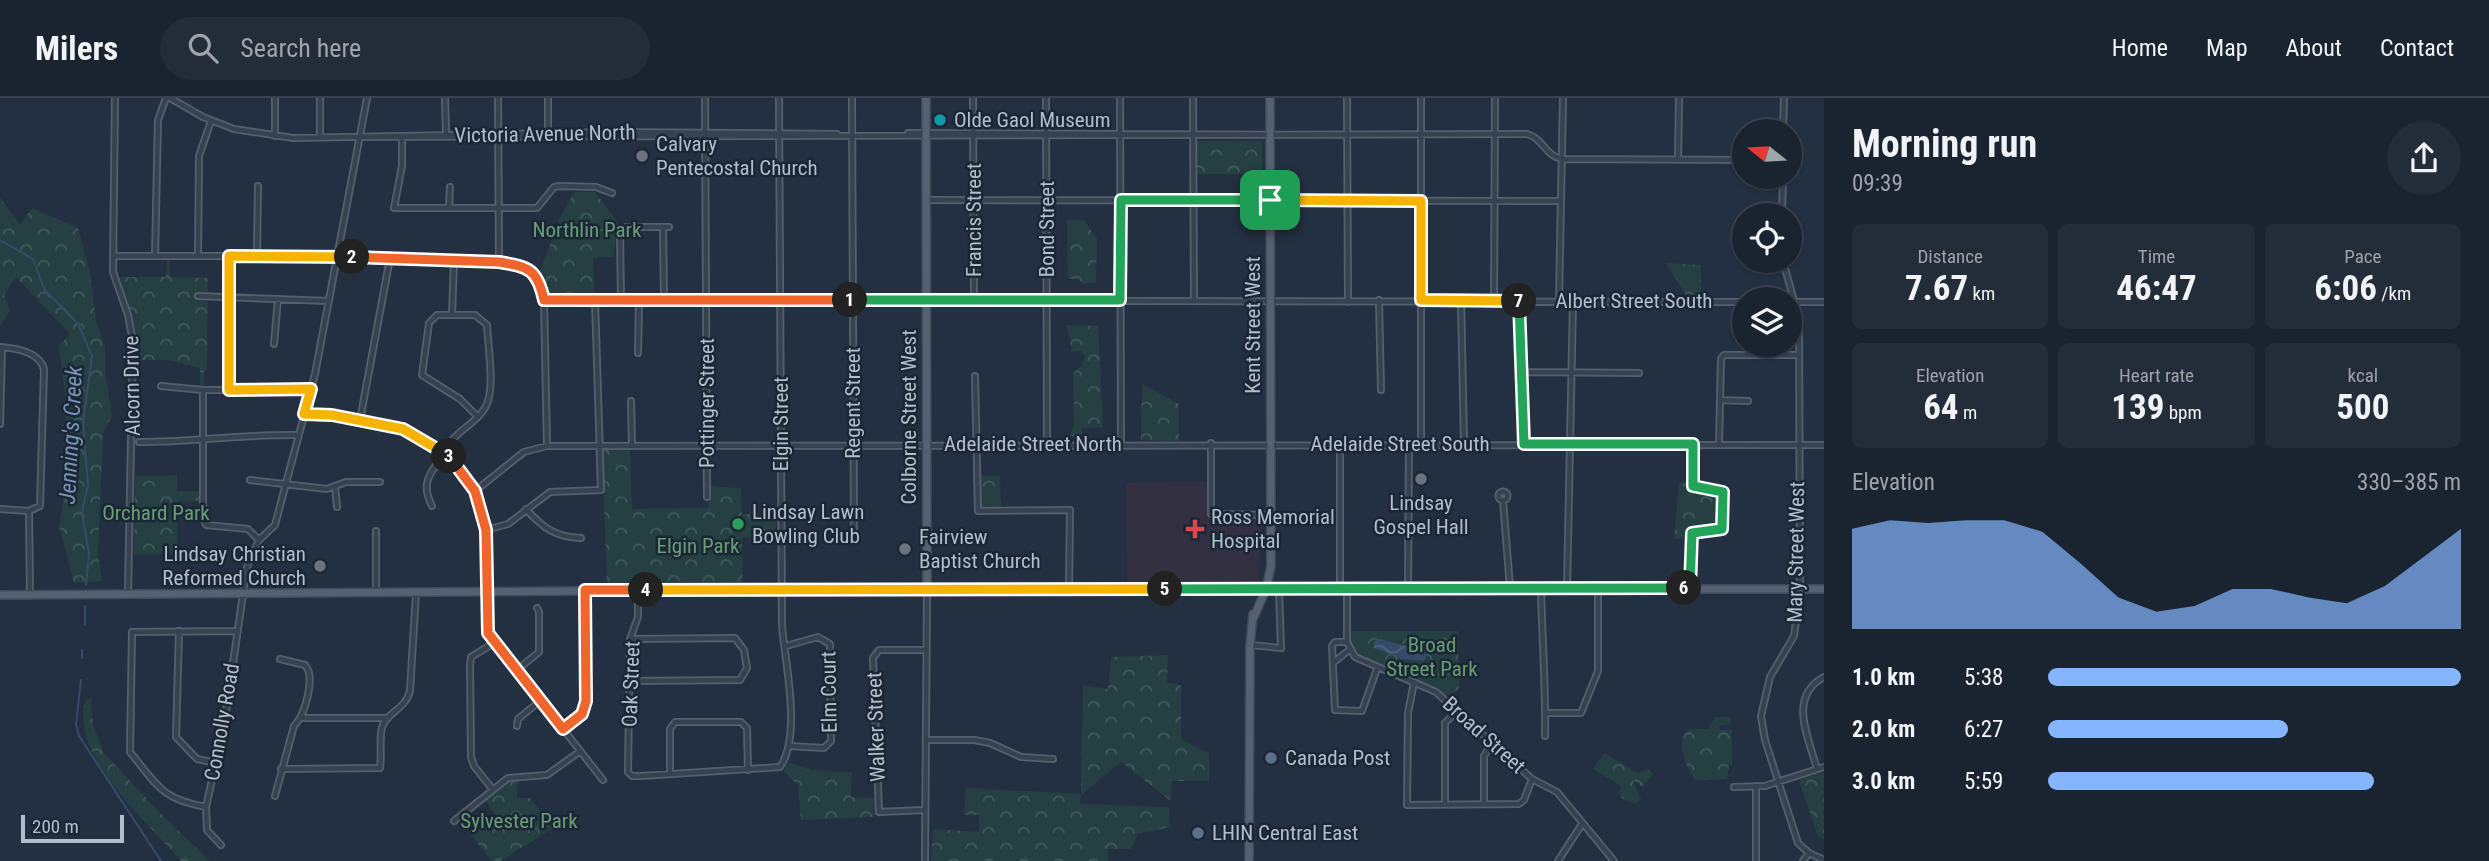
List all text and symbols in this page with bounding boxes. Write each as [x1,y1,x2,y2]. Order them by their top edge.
search box [160,17,650,80]
text: Milers [35,29,118,68]
icon: search [184,29,222,67]
text: Search here [240,33,361,63]
text: Home [2112,34,2168,62]
text: Map [2206,34,2248,62]
text: About [2286,34,2342,62]
text: Contact [2380,34,2454,62]
place label: Olde Gaol Museum [954,108,1111,132]
marker: Olde Gaol Museum [932,112,948,128]
north arrow [1732,119,1802,189]
map controls [1732,119,1802,357]
street label: Victoria Avenue North [454,120,636,148]
button: share [2387,121,2461,195]
text: Morning run [1852,122,2037,166]
place label: Calvary Pentecostal Church [656,132,818,180]
marker: Calvary Pentecostal Church [634,148,650,164]
street label: Francis Street [962,163,986,277]
pin [1240,170,1300,230]
text: 09:39 [1852,170,1903,197]
street label: Bond Street [1035,181,1059,277]
icon: arrive [1251,181,1289,219]
button: locate [1732,203,1802,273]
park label: Northlin Park [533,218,642,242]
pin: 2 [334,240,370,274]
text: 2 [347,245,356,268]
text: Distance [1917,245,1983,268]
text: Time [2138,245,2175,268]
text: Pace [2344,245,2381,268]
street label: Kent Street West [1241,256,1265,394]
text: 7.67 [1905,268,1968,309]
text: 46:47 [2116,268,2197,309]
text: 6:06 [2314,268,2377,309]
pin: 1 [832,282,868,318]
text: km [1968,282,1995,305]
text: /km [2377,282,2411,305]
pin: 7 [1502,284,1536,318]
button: layers [1732,287,1802,357]
text: 1 [845,288,854,311]
text: 7 [1514,289,1523,312]
street label: Albert Street South [1555,289,1713,313]
street label: Colborne Street West [897,330,921,504]
street label: Alcorn Drive [119,335,145,436]
street label: Pottinger Street [695,338,719,468]
street label: Regent Street [841,347,865,459]
water label: Jenning's Creek [54,364,88,505]
text: Elevation [1916,364,1984,387]
text: Heart rate [2119,364,2194,387]
text: kcal [2348,364,2378,387]
street label: Elgin Street [769,377,793,471]
text: 64 [1923,387,1959,428]
text: 139 [2111,387,2164,428]
text: 500 [2336,387,2389,428]
text: m [1959,401,1977,424]
text: bpm [2164,401,2202,424]
street label: Adelaide Street North [944,432,1122,456]
street label: Adelaide Street South [1310,432,1490,456]
pin: 3 [432,438,466,474]
text: 3 [444,444,453,467]
text: Elevation [1852,469,1935,496]
text: 330–385 m [2357,469,2461,496]
marker: Lindsay Gospel Hall [1413,471,1429,487]
street label: Mary Street West [1783,481,1809,623]
place label: Lindsay Gospel Hall [1373,491,1469,539]
place label: Lindsay Lawn Bowling Club [752,500,864,548]
park label: Orchard Park [102,501,210,525]
place label: Ross Memorial Hospital [1211,505,1335,553]
marker: Lindsay Lawn Bowling Club [730,516,746,532]
marker: Ross Memorial Hospital [1185,519,1205,539]
place label: Fairview Baptist Church [919,525,1041,573]
park label: Elgin Park [657,534,740,558]
marker: Fairview Baptist Church [897,541,913,557]
place label: Lindsay Christian Reformed Church [162,542,306,590]
marker: Lindsay Christian Reformed Church [312,558,328,574]
pin: 6 [1666,570,1702,606]
pin: 5 [1148,572,1182,606]
pin: 4 [628,573,664,608]
text: 6 [1679,576,1688,599]
text: 5 [1160,577,1169,600]
text: 4 [641,578,650,601]
park label: Broad Street Park [1386,633,1478,681]
street label: Oak Street [618,641,644,727]
street label: Elm Court [816,651,842,733]
street label: Connolly Road [200,661,244,783]
text: 1.0 km [1852,664,1915,691]
text: 5:38 [1964,664,2003,691]
street label: Walker Street [862,672,890,782]
street label: Broad Street [1438,692,1530,778]
text: 2.0 km [1852,716,1915,743]
text: 6:27 [1964,716,2003,743]
place label: Canada Post [1285,746,1390,770]
marker: Canada Post [1263,750,1279,766]
text: 3.0 km [1852,768,1915,795]
text: 5:59 [1964,768,2003,795]
park label: Sylvester Park [460,809,578,833]
scale bar [21,812,124,844]
text: 200 m [32,815,79,838]
place label: LHIN Central East [1212,821,1358,845]
marker: LHIN Central East [1190,825,1206,841]

